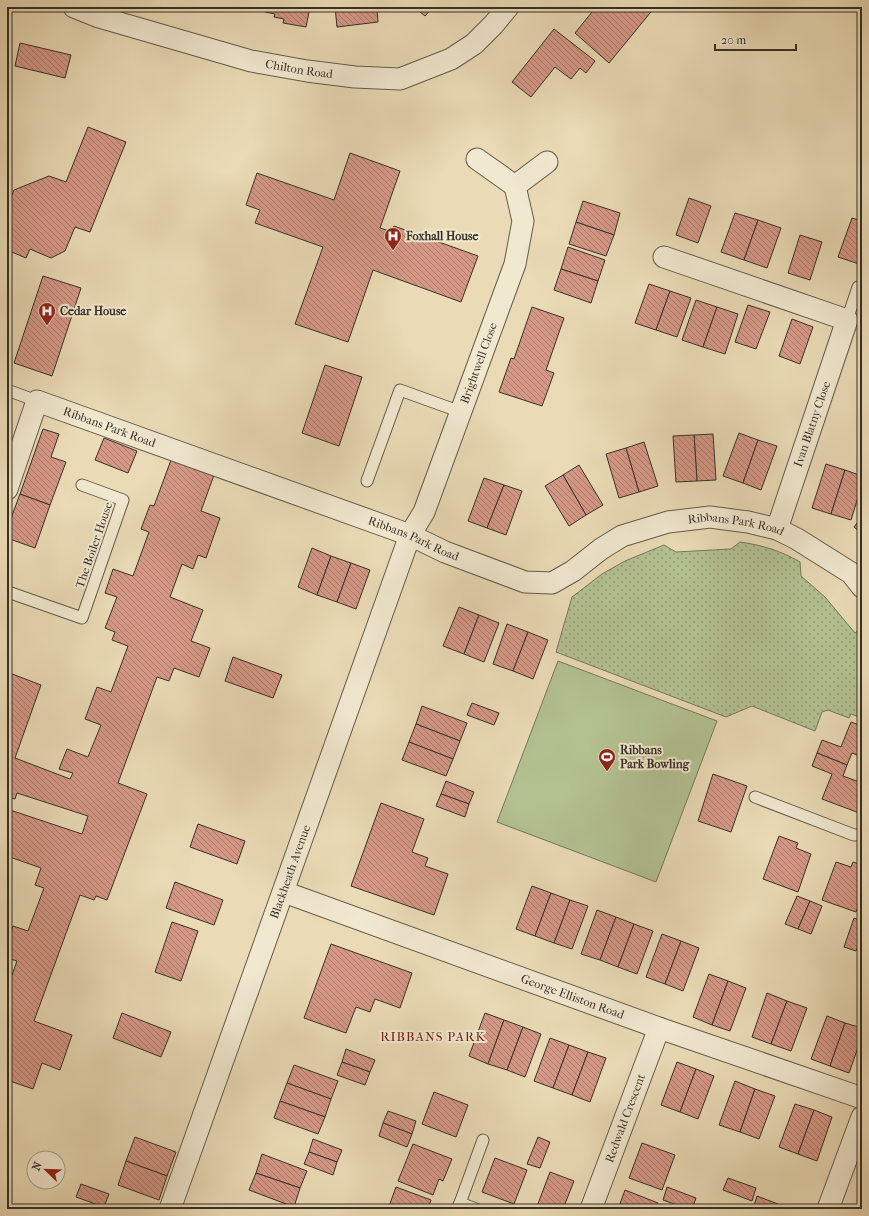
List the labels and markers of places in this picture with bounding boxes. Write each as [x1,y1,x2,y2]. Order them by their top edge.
hospital icon: Foxhall House [383,226,403,251]
place label: Foxhall House [405,229,479,243]
hospital icon: Cedar House [37,301,57,326]
place label: Cedar House [60,304,126,318]
place label: Ribbans Park Bowling [620,743,690,772]
sports icon: Ribbans Park Bowling [597,747,617,772]

